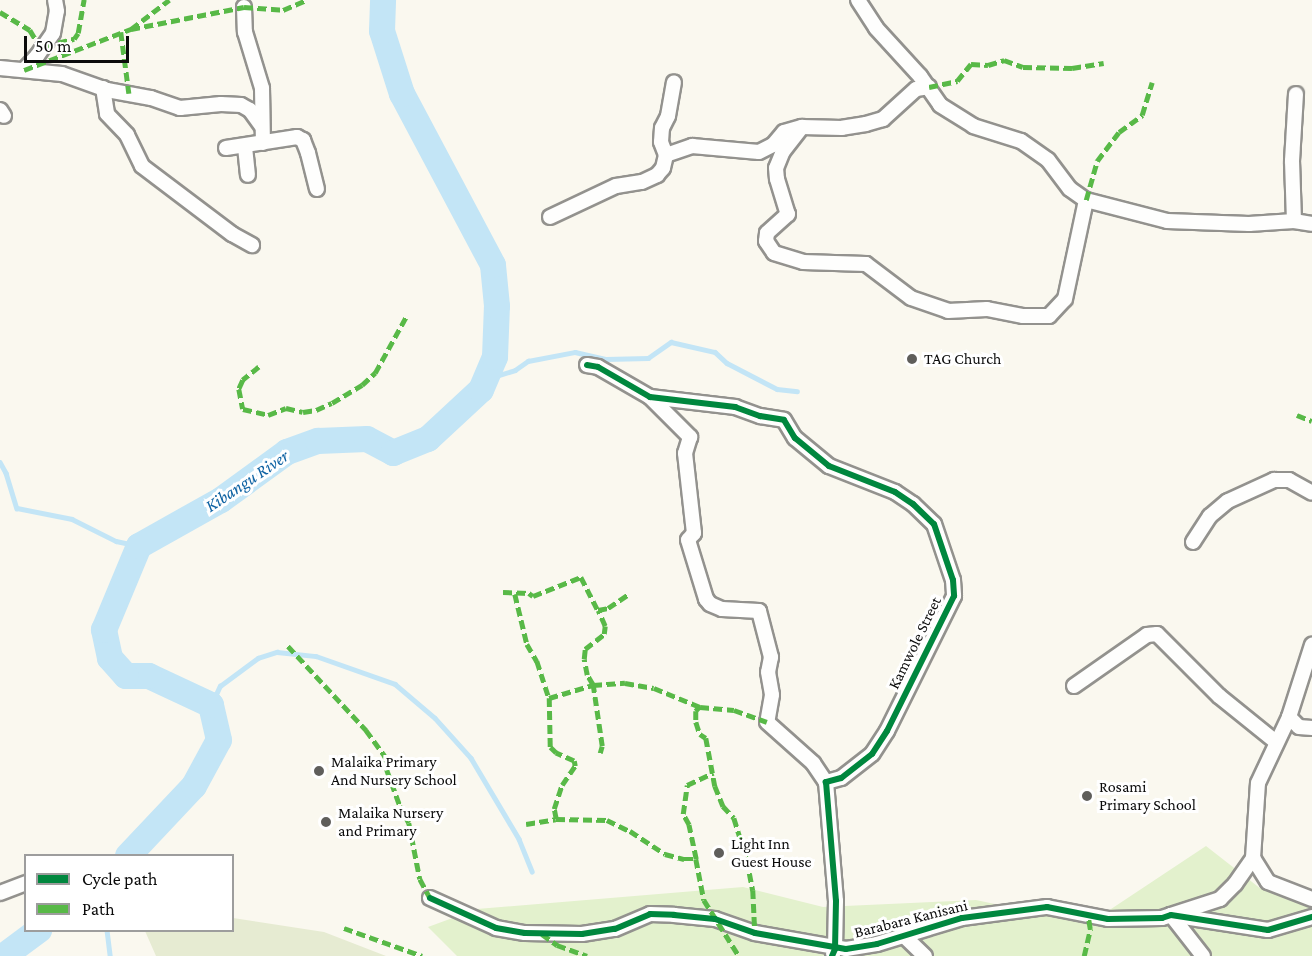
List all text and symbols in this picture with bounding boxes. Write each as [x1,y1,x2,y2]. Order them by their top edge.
scale bar [27,24,132,62]
text: 50 m [35,36,72,56]
place label: TAG Church [924,349,1001,369]
marker: TAG Church [905,352,919,366]
water label: Kibangu River [201,445,293,517]
street label: Kamwole Street [884,594,946,692]
place label: Malaika Primary And Nursery School [331,752,457,790]
marker: Malaika Primary And Nursery School [312,764,326,778]
place label: Rosami Primary School [1099,777,1196,815]
marker: Rosami Primary School [1080,789,1094,803]
place label: Malaika Nursery and Primary [338,803,443,841]
marker: Malaika Nursery and Primary [319,815,333,829]
place label: Light Inn Guest House [731,834,811,872]
marker: Light Inn Guest House [712,846,726,860]
legend [24,854,234,932]
text: Cycle path [82,869,157,889]
street label: Barabara Kanisani [852,896,970,942]
text: Path [82,899,115,919]

